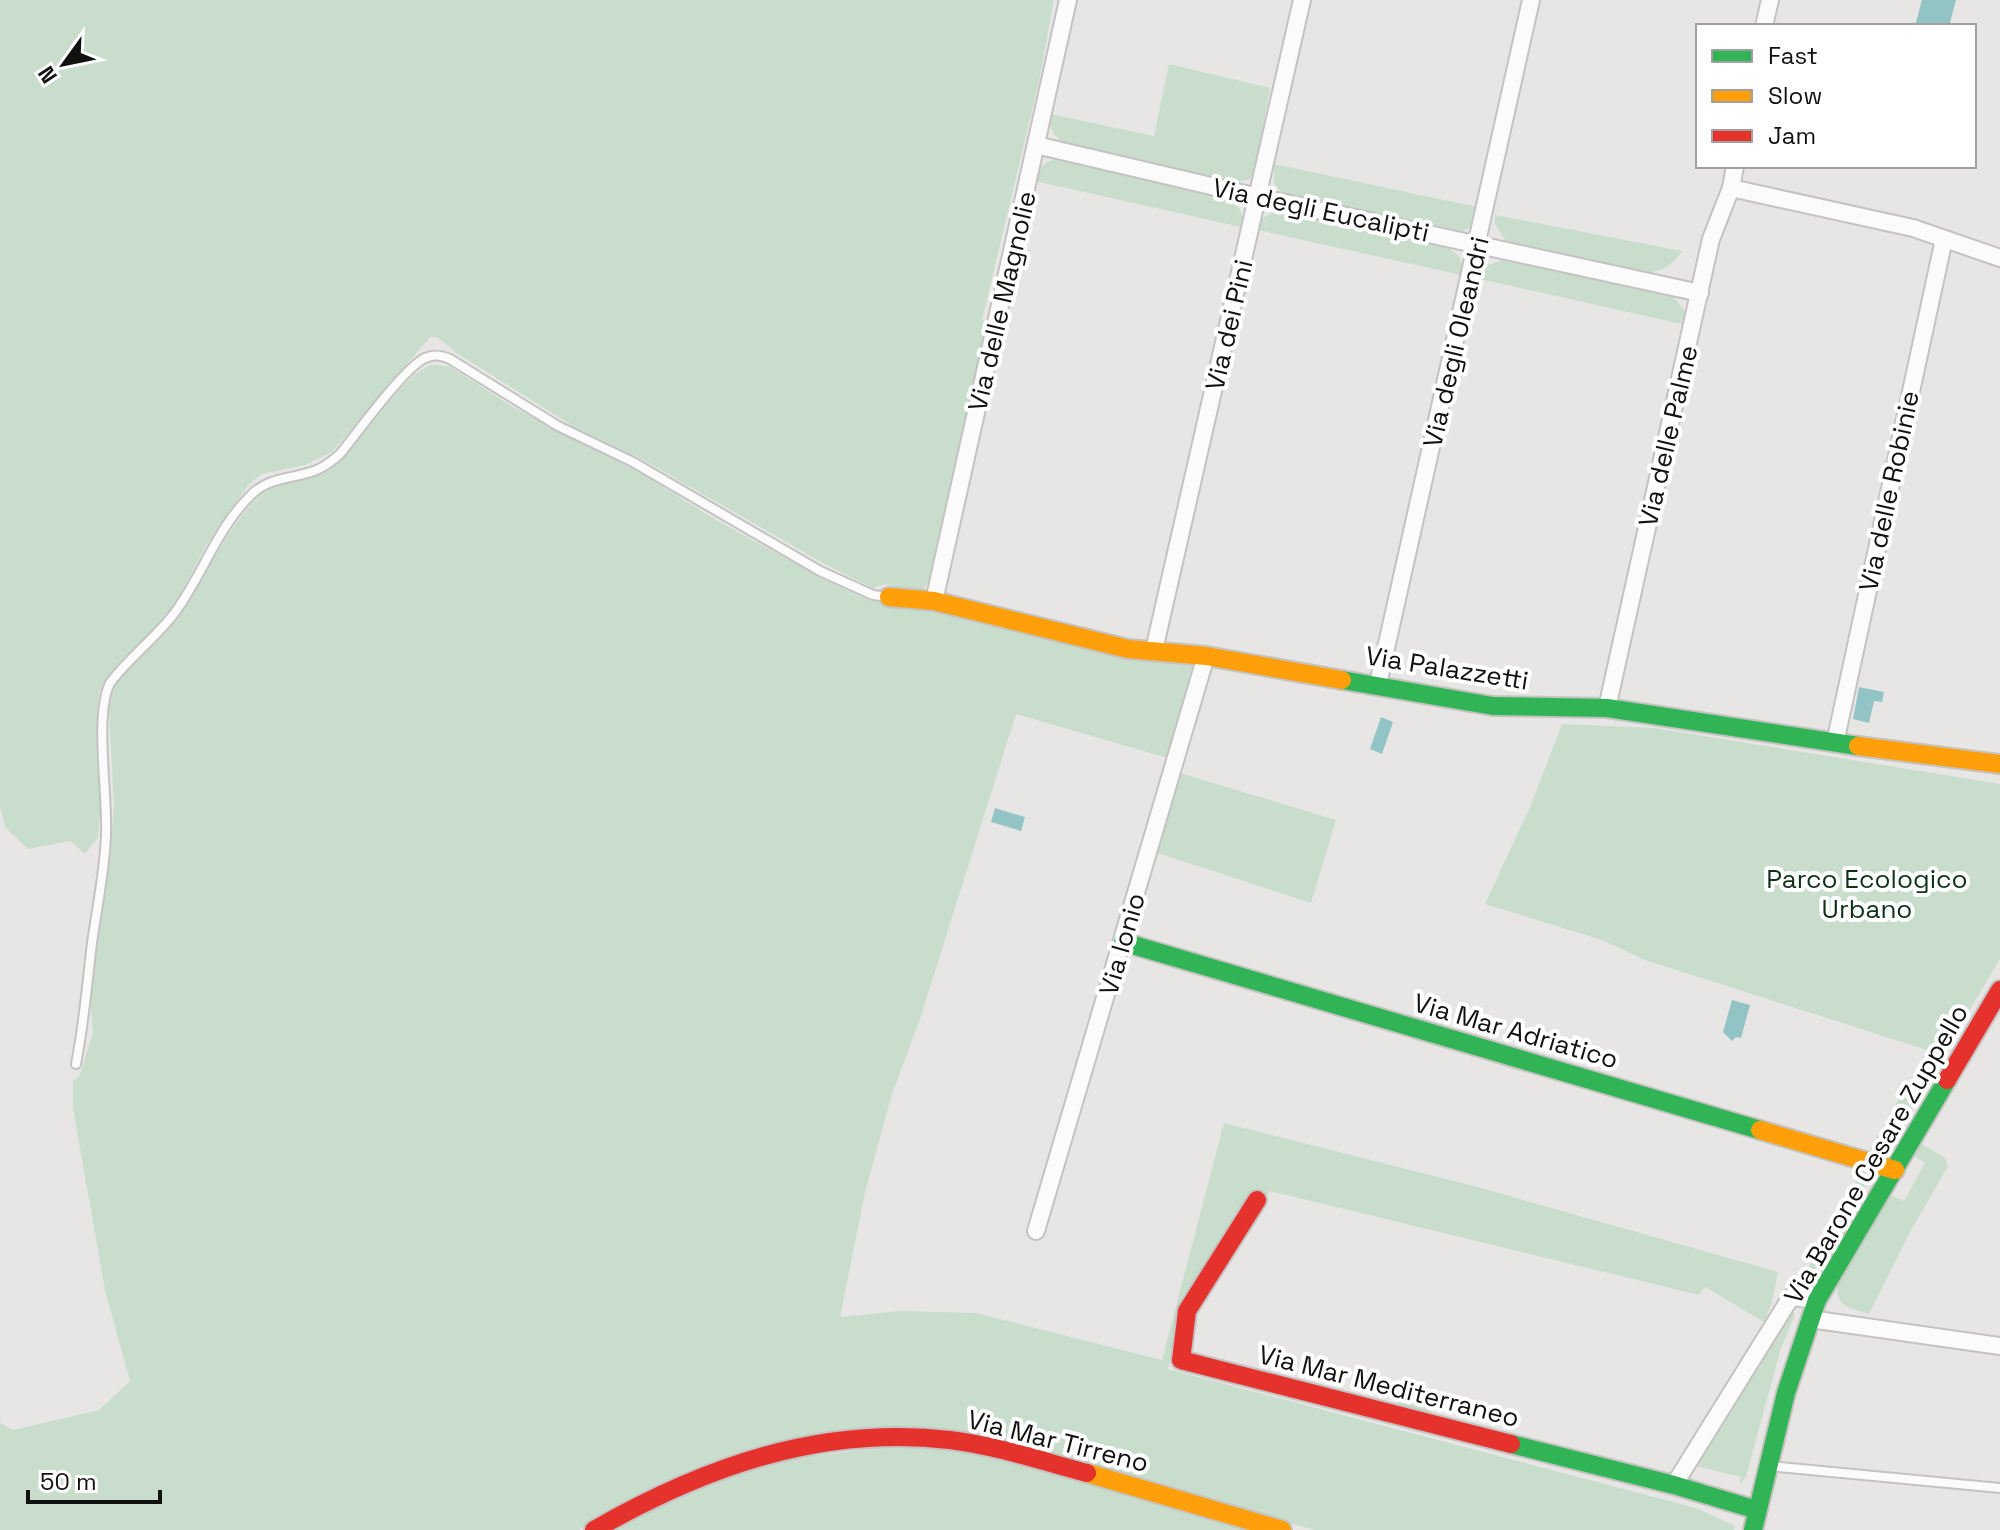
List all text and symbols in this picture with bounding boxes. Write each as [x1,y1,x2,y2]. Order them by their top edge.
north arrow [24,24,104,104]
legend [1696,24,1976,168]
text: Fast [1768,40,1818,71]
text: N [31,61,63,89]
text: Slow [1768,80,1822,111]
text: Jam [1768,120,1816,151]
street label: Via degli Eucalipti [1210,170,1432,250]
street label: Via delle Magnolie [960,188,1044,414]
street label: Via degli Oleandri [1415,233,1497,451]
street label: Via dei Pini [1197,256,1261,394]
street label: Via delle Palme [1631,342,1705,530]
street label: Via delle Robinie [1851,388,1927,594]
street label: Via Palazzetti [1363,638,1531,698]
park label: Parco Ecologico Urbano [1766,862,1968,926]
street label: Via Ionio [1091,889,1153,999]
street label: Via Mar Adriatico [1410,986,1622,1076]
street label: Via Barone Cesare Zuppello [1776,998,1976,1310]
street label: Via Mar Mediterraneo [1255,1337,1523,1435]
street label: Via Mar Tirreno [964,1402,1152,1480]
scale bar [28,1454,160,1504]
text: 50 m [40,1466,97,1497]

